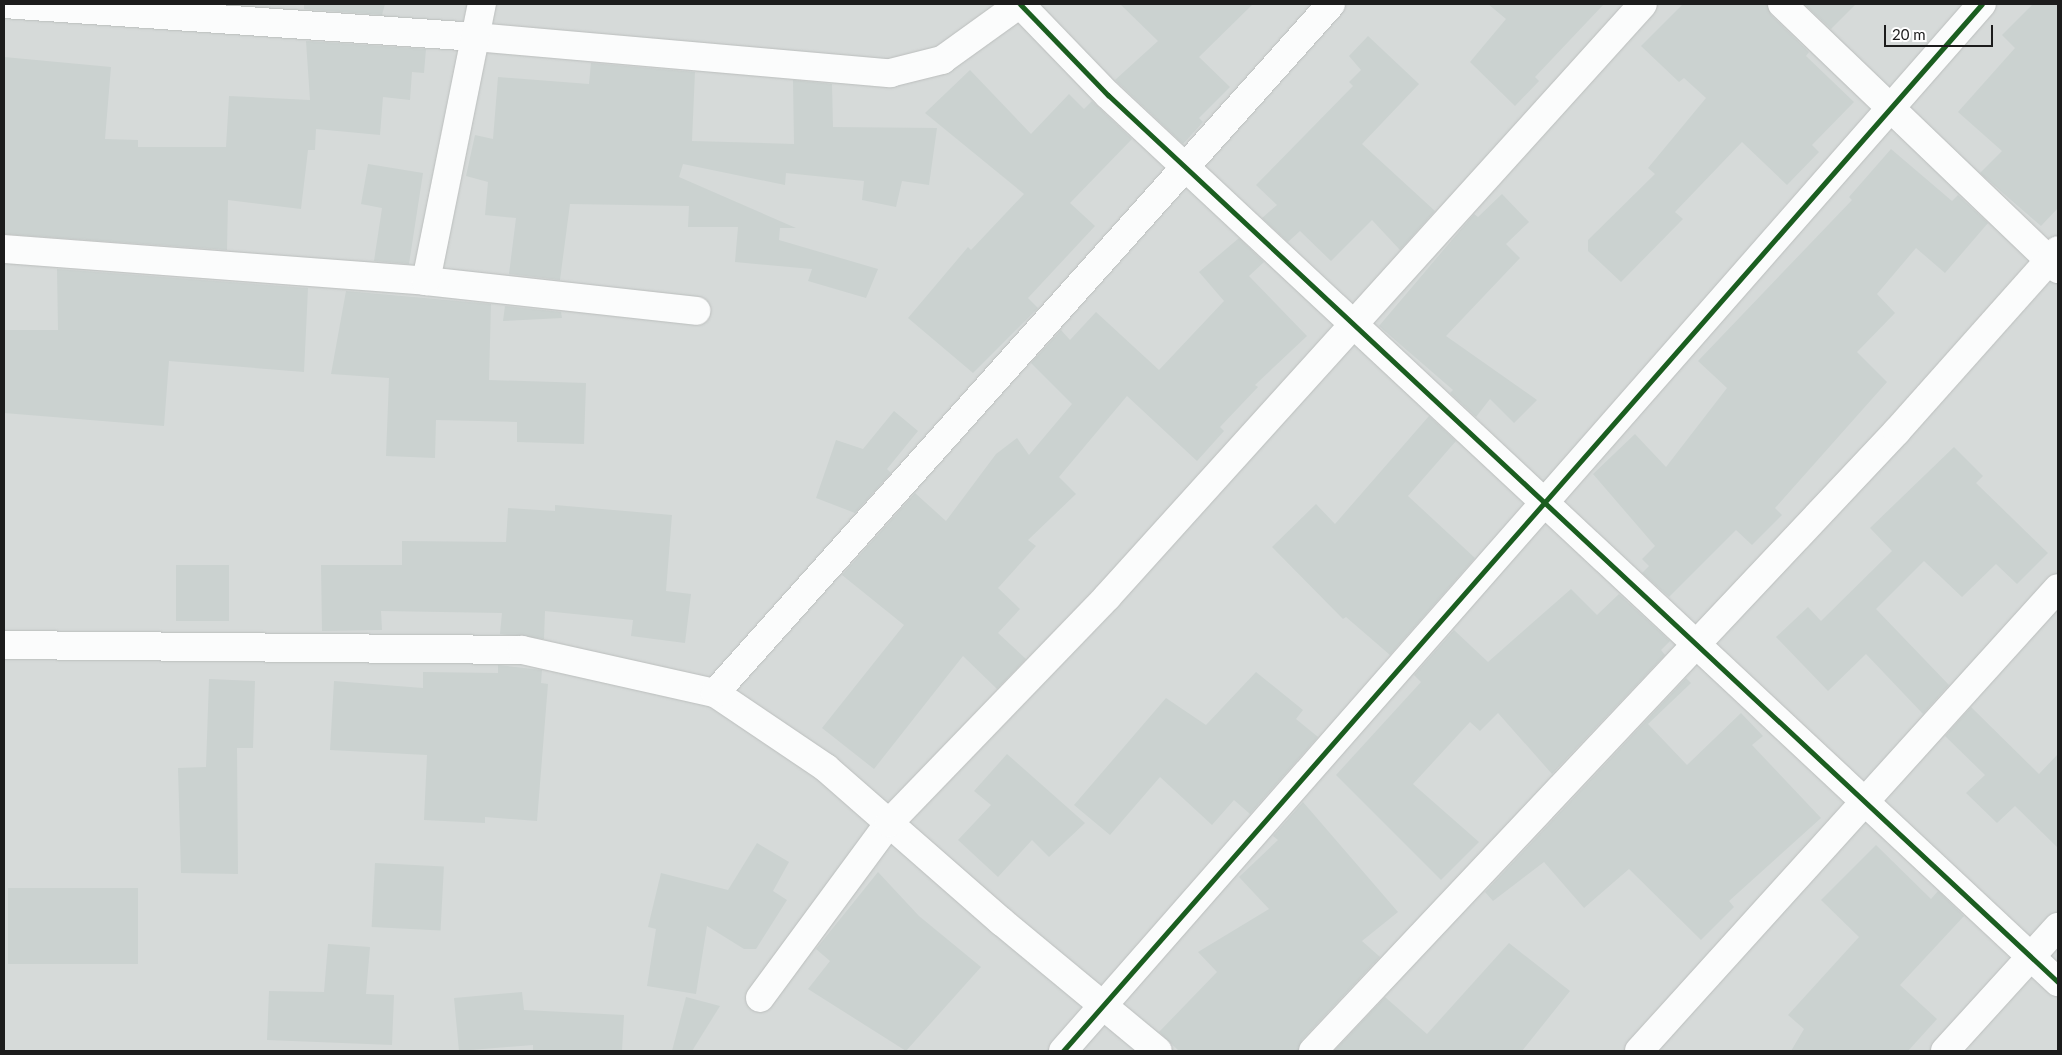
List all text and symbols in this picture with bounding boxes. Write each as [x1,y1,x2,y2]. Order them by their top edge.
scale bar [1887,15,1996,47]
text: 20 m [1892,25,1926,43]

